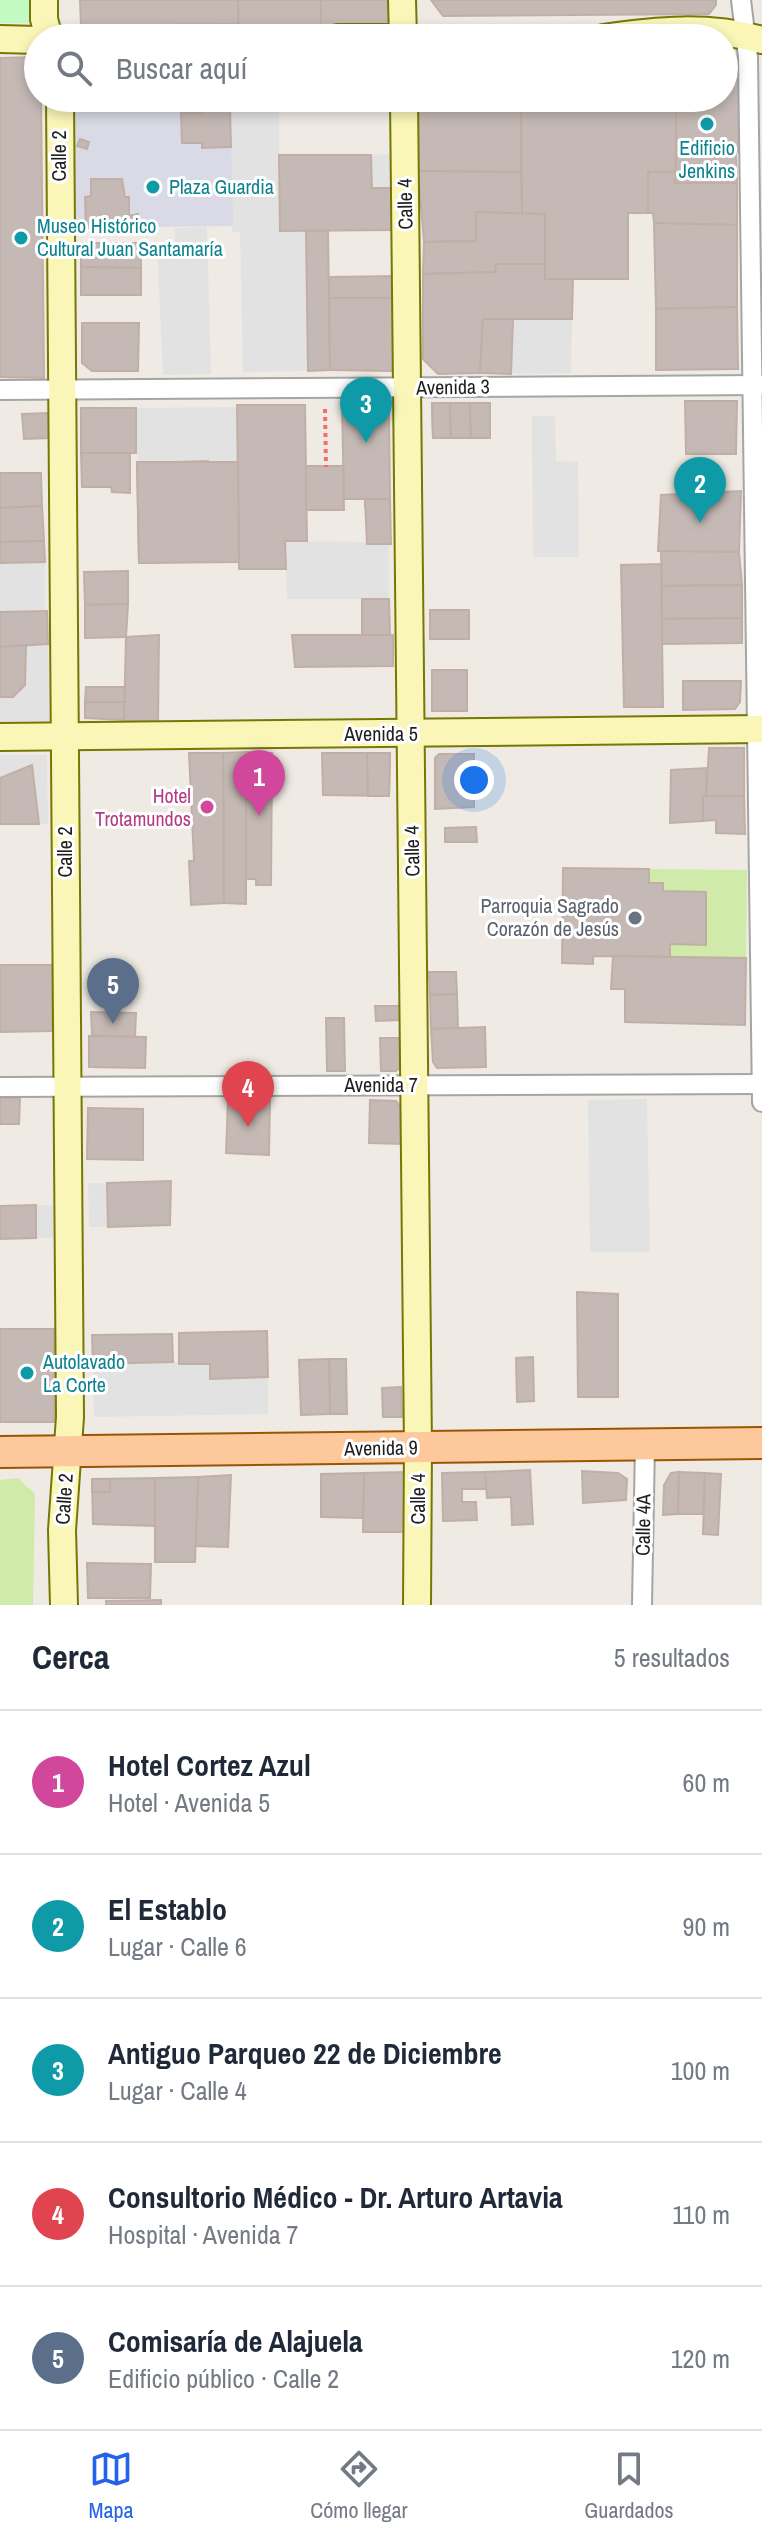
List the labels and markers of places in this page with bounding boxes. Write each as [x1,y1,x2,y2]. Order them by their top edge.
marker: Edificio Jenkins [698,115,716,133]
place label: Edificio Jenkins [679,134,735,184]
place label: Plaza Guardia [169,173,274,200]
marker: Plaza Guardia [144,178,162,196]
place label: Museo Histórico Cultural Juan Santamaría [37,212,223,262]
marker: Museo Histórico Cultural Juan Santamaría [12,229,30,247]
pin: 3 [340,377,392,443]
pin: 2 [674,457,726,523]
pin: 1 [233,750,285,816]
place label: Hotel Trotamundos [95,782,191,832]
marker: Hotel Trotamundos [198,798,216,816]
place label: Parroquia Sagrado Corazón de Jesús [480,892,619,942]
marker: Parroquia Sagrado Corazón de Jesús [626,909,644,927]
pin: 5 [87,958,139,1024]
pin: 4 [222,1061,274,1127]
place label: Autolavado La Corte [42,1348,125,1398]
marker: Autolavado La Corte [18,1364,36,1382]

